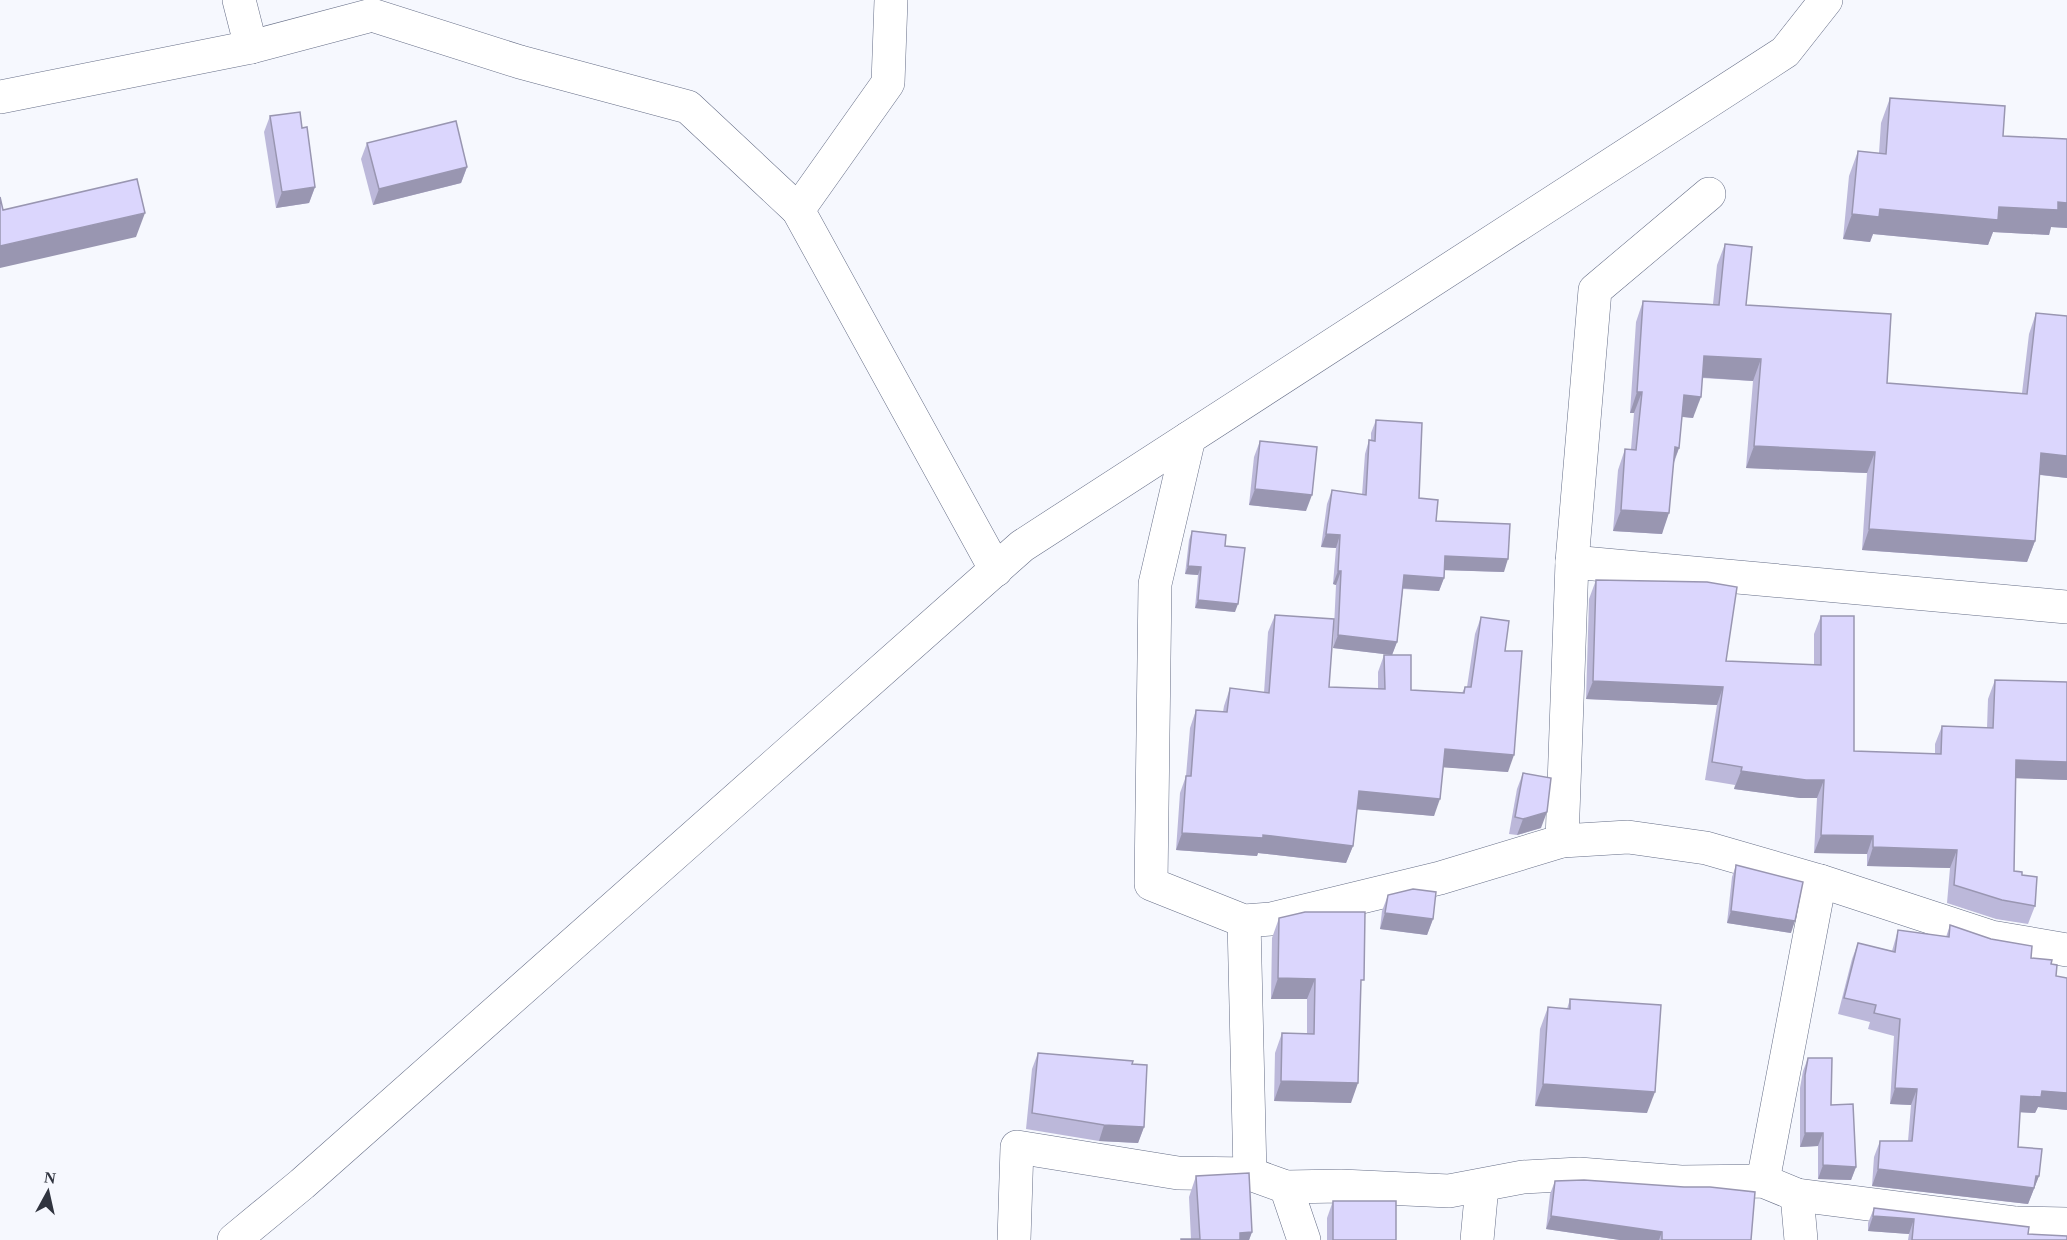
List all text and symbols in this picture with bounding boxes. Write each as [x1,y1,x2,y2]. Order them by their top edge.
north arrow [18,1162,78,1222]
text: N [43,1168,57,1187]

